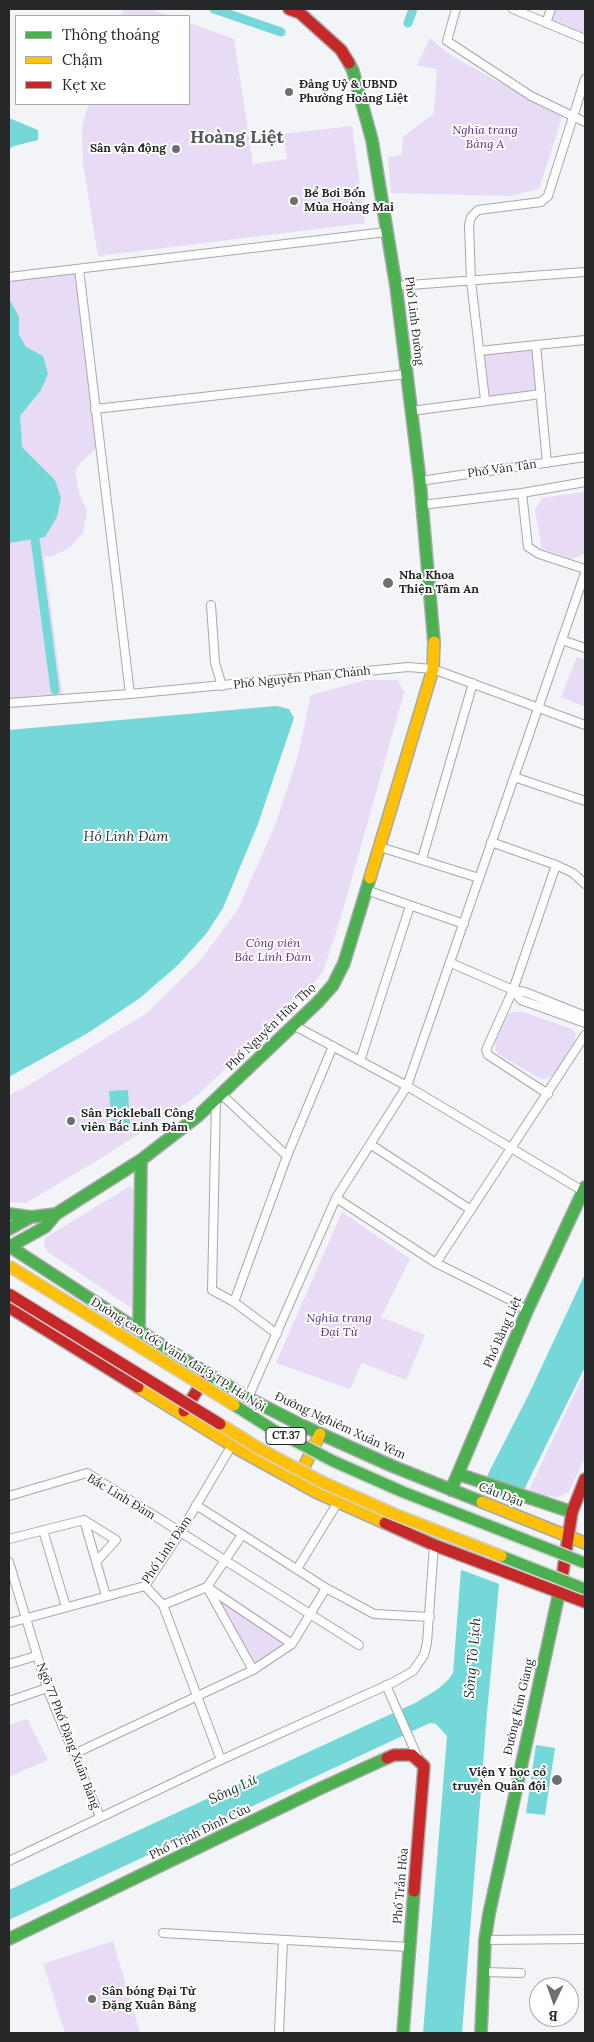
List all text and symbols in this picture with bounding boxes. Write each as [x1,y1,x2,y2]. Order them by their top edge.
legend [15,15,190,105]
text: Thông thoáng [62,25,159,44]
text: Chậm [62,50,103,69]
text: Kẹt xe [62,75,106,94]
place label: Đảng Uỷ & UBND Phường Hoàng Liệt [299,78,408,106]
marker: Đảng Uỷ & UBND Phường Hoàng Liệt [283,86,295,98]
park label: Nghĩa trang Bằng A [452,124,518,152]
district label: Hoàng Liệt [190,127,284,149]
place label: Sân vận động [90,142,166,156]
marker: Sân vận động [170,143,182,155]
place label: Bể Bơi Bốn Mùa Hoàng Mai [304,187,394,215]
marker: Bể Bơi Bốn Mùa Hoàng Mai [288,195,300,207]
street label: Phố Linh Đường [401,276,427,366]
street label: Phố Văn Tân [467,457,537,481]
place label: Nha Khoa Thiện Tâm An [399,569,479,597]
marker: Nha Khoa Thiện Tâm An [381,576,395,590]
street label: Phố Nguyễn Phan Chánh [233,664,371,692]
water label: Hồ Linh Đàm [84,829,168,845]
park label: Công viên Bắc Linh Đàm [235,937,311,965]
street label: Phố Nguyễn Hữu Thọ [223,980,319,1074]
place label: Sân Pickleball Công viên Bắc Linh Đàm [81,1107,194,1135]
marker: Sân Pickleball Công viên Bắc Linh Đàm [65,1115,77,1127]
street label: Phố Bằng Liệt [481,1294,525,1370]
street label: Đường cao tốc Vành đai 3 TP. Hà Nội [88,1295,268,1415]
park label: Nghĩa trang Đại Từ [306,1312,372,1340]
street label: Đường Nghiêm Xuân Yêm [272,1389,408,1463]
road number: CT.37 [266,1428,306,1444]
street label: Bắc Linh Đàm [84,1471,158,1523]
street label: Cầu Dậu [476,1480,526,1510]
street label: Phố Linh Đàm [139,1514,195,1586]
water label: Sông Tô Lịch [461,1617,485,1699]
street label: Đường Kim Giang [501,1658,537,1756]
street label: Ngõ 77 Phố Đặng Xuân Bảng [33,1661,103,1811]
place label: Viện Y học cổ truyền Quân đội [452,1766,546,1794]
water label: Sông Lừ [206,1772,260,1808]
marker: Viện Y học cổ truyền Quân đội [550,1773,564,1787]
street label: Phố Trịnh Đình Cửu [147,1801,253,1863]
street label: Phố Trần Hòa [391,1847,411,1925]
north arrow [529,1977,579,2027]
place label: Sân bóng Đại Từ Đặng Xuân Bảng [102,1985,196,2013]
marker: Sân bóng Đại Từ Đặng Xuân Bảng [86,1993,98,2005]
text: B [548,2007,558,2025]

